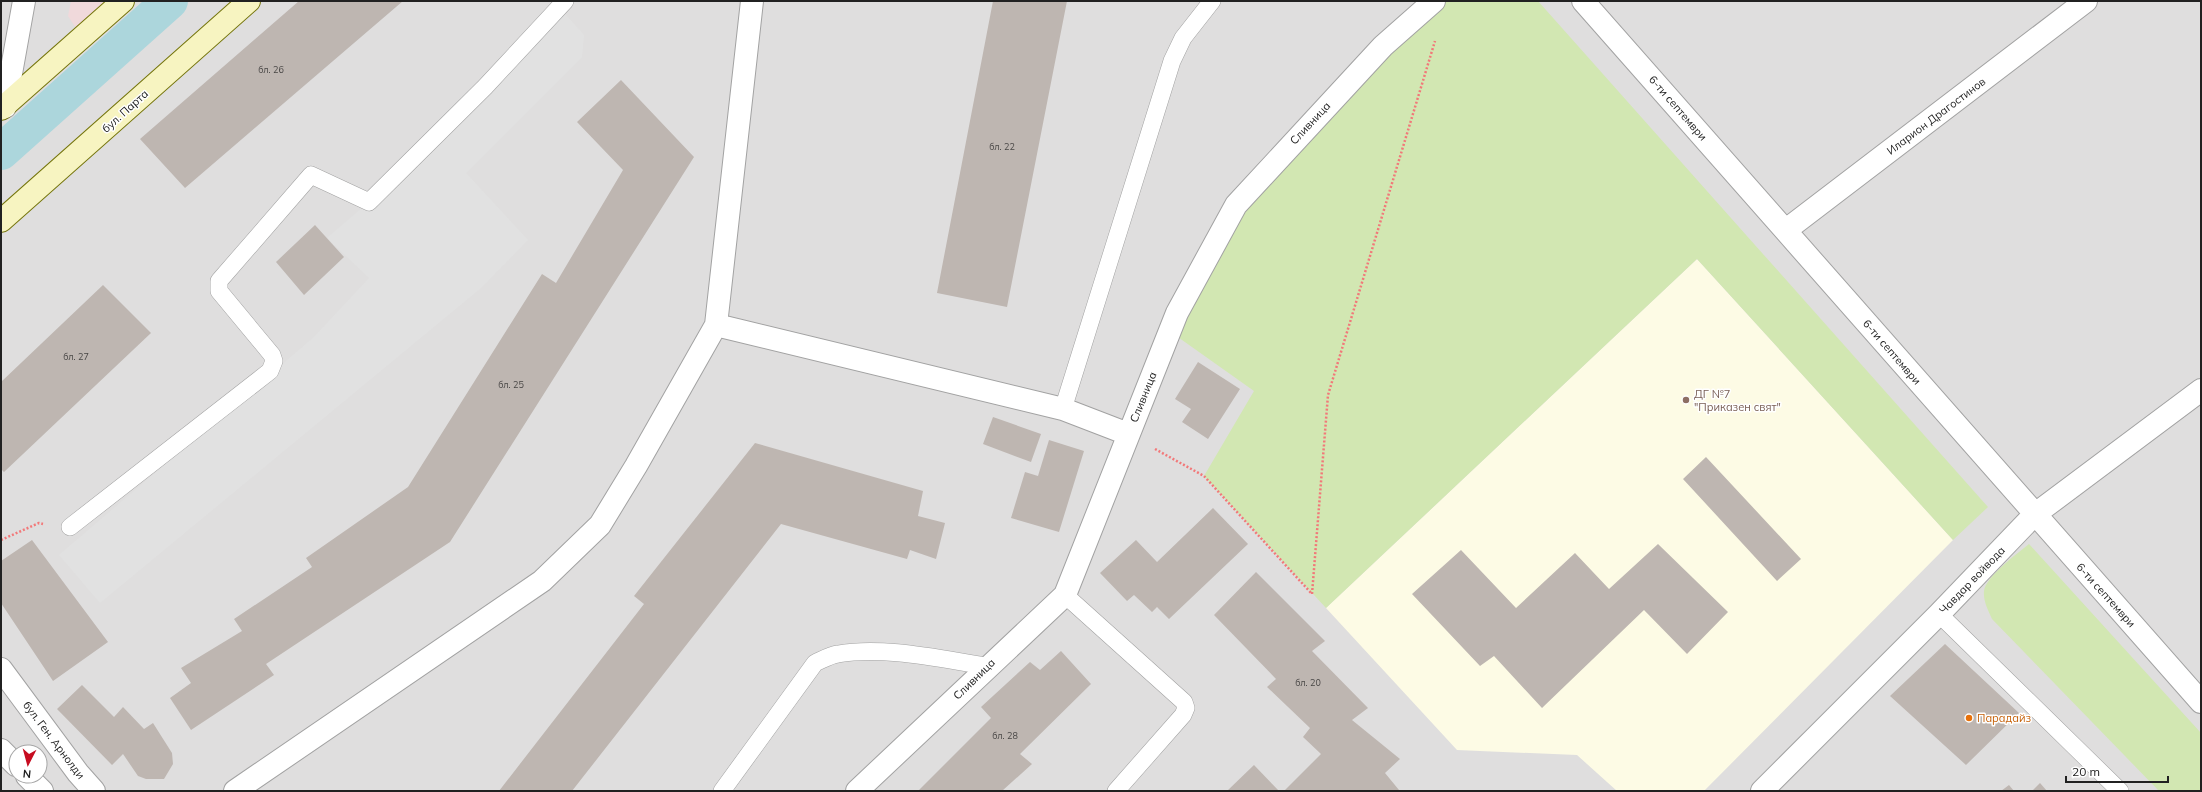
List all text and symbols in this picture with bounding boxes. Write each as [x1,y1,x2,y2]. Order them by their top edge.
house number: бл. 26 [258,64,284,75]
street label: 6-ти септември [1646,73,1710,143]
street label: Иларион Драгостинов [1884,74,1988,158]
street label: бул. Парта [99,87,151,135]
street label: Сливница [1287,99,1333,147]
house number: бл. 22 [989,141,1015,152]
street label: 6-ти септември [1860,317,1924,387]
house number: бл. 27 [63,351,89,362]
street label: Сливница [1127,370,1159,424]
house number: бл. 25 [498,379,524,390]
place label: ДГ №7 "Приказен свят" [1694,387,1781,414]
marker: ДГ №7 "Приказен свят" [1681,395,1691,405]
street label: Чавдар войвода [1936,543,2008,617]
street label: 6-ти септември [2073,560,2139,630]
street label: Сливница [950,655,998,703]
house number: бл. 20 [1295,677,1321,688]
street label: бул. Ген. Арнолди [20,698,88,782]
place label: Парадайз [1977,711,2031,725]
marker: Парадайз [1964,713,1974,723]
house number: бл. 28 [992,730,1018,741]
north arrow [8,744,48,784]
scale bar [2066,758,2168,784]
text: 20 m [2072,764,2100,779]
text: N [22,767,32,781]

